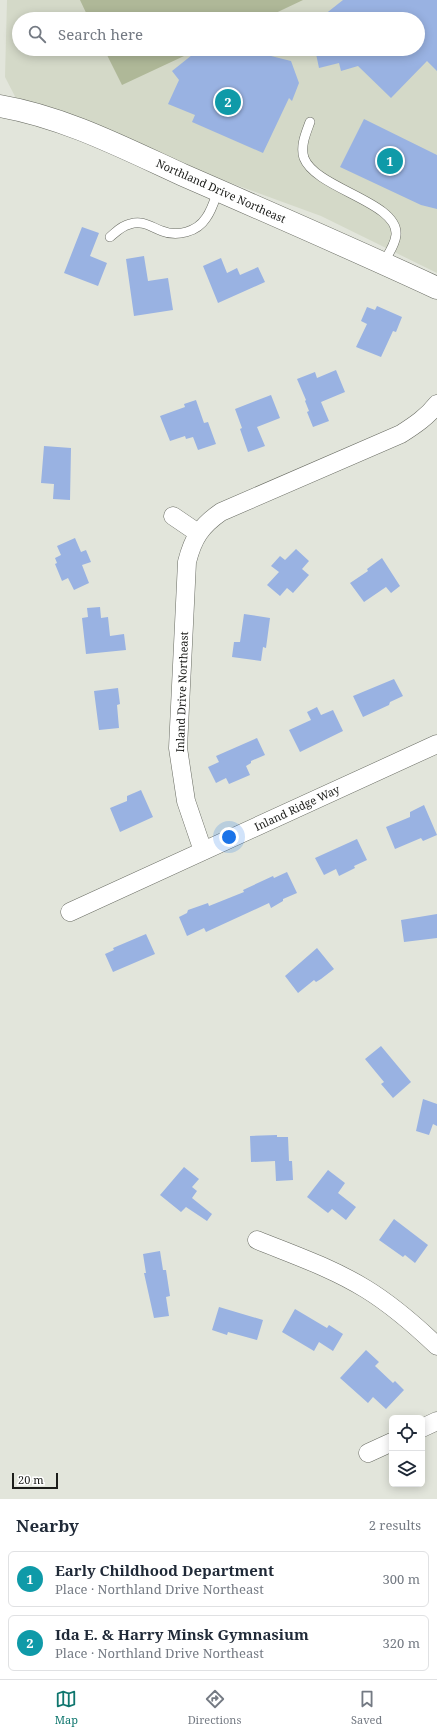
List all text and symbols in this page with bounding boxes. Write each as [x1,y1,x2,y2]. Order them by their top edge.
search box [12,12,425,56]
icon: search [26,23,48,45]
text: Search here [58,24,143,44]
pin: 2 [215,87,241,117]
pin: 1 [377,146,403,176]
street label: Northland Drive Northeast [154,155,289,226]
street label: Inland Drive Northeast [172,631,191,753]
street label: Inland Ridge Way [252,781,343,834]
your location [219,827,239,847]
map controls [389,1415,425,1487]
button: locate [389,1415,425,1451]
button: layers [389,1451,425,1487]
scale bar [12,1471,58,1490]
text: 20 m [18,1472,44,1487]
text: Nearby [16,1514,79,1537]
text: 2 results [369,1516,421,1534]
text: Early Childhood Department [55,1560,274,1580]
text: 1 [26,1570,34,1588]
text: 300 m [383,1570,420,1588]
text: Place · Northland Drive Northeast [55,1580,264,1598]
text: Ida E. & Harry Minsk Gymnasium [55,1624,309,1644]
text: 2 [26,1634,34,1652]
text: 320 m [383,1634,420,1652]
text: Place · Northland Drive Northeast [55,1644,264,1662]
tab: Map [55,1688,78,1727]
tab: Directions [188,1688,241,1727]
tab: Saved [351,1688,382,1727]

